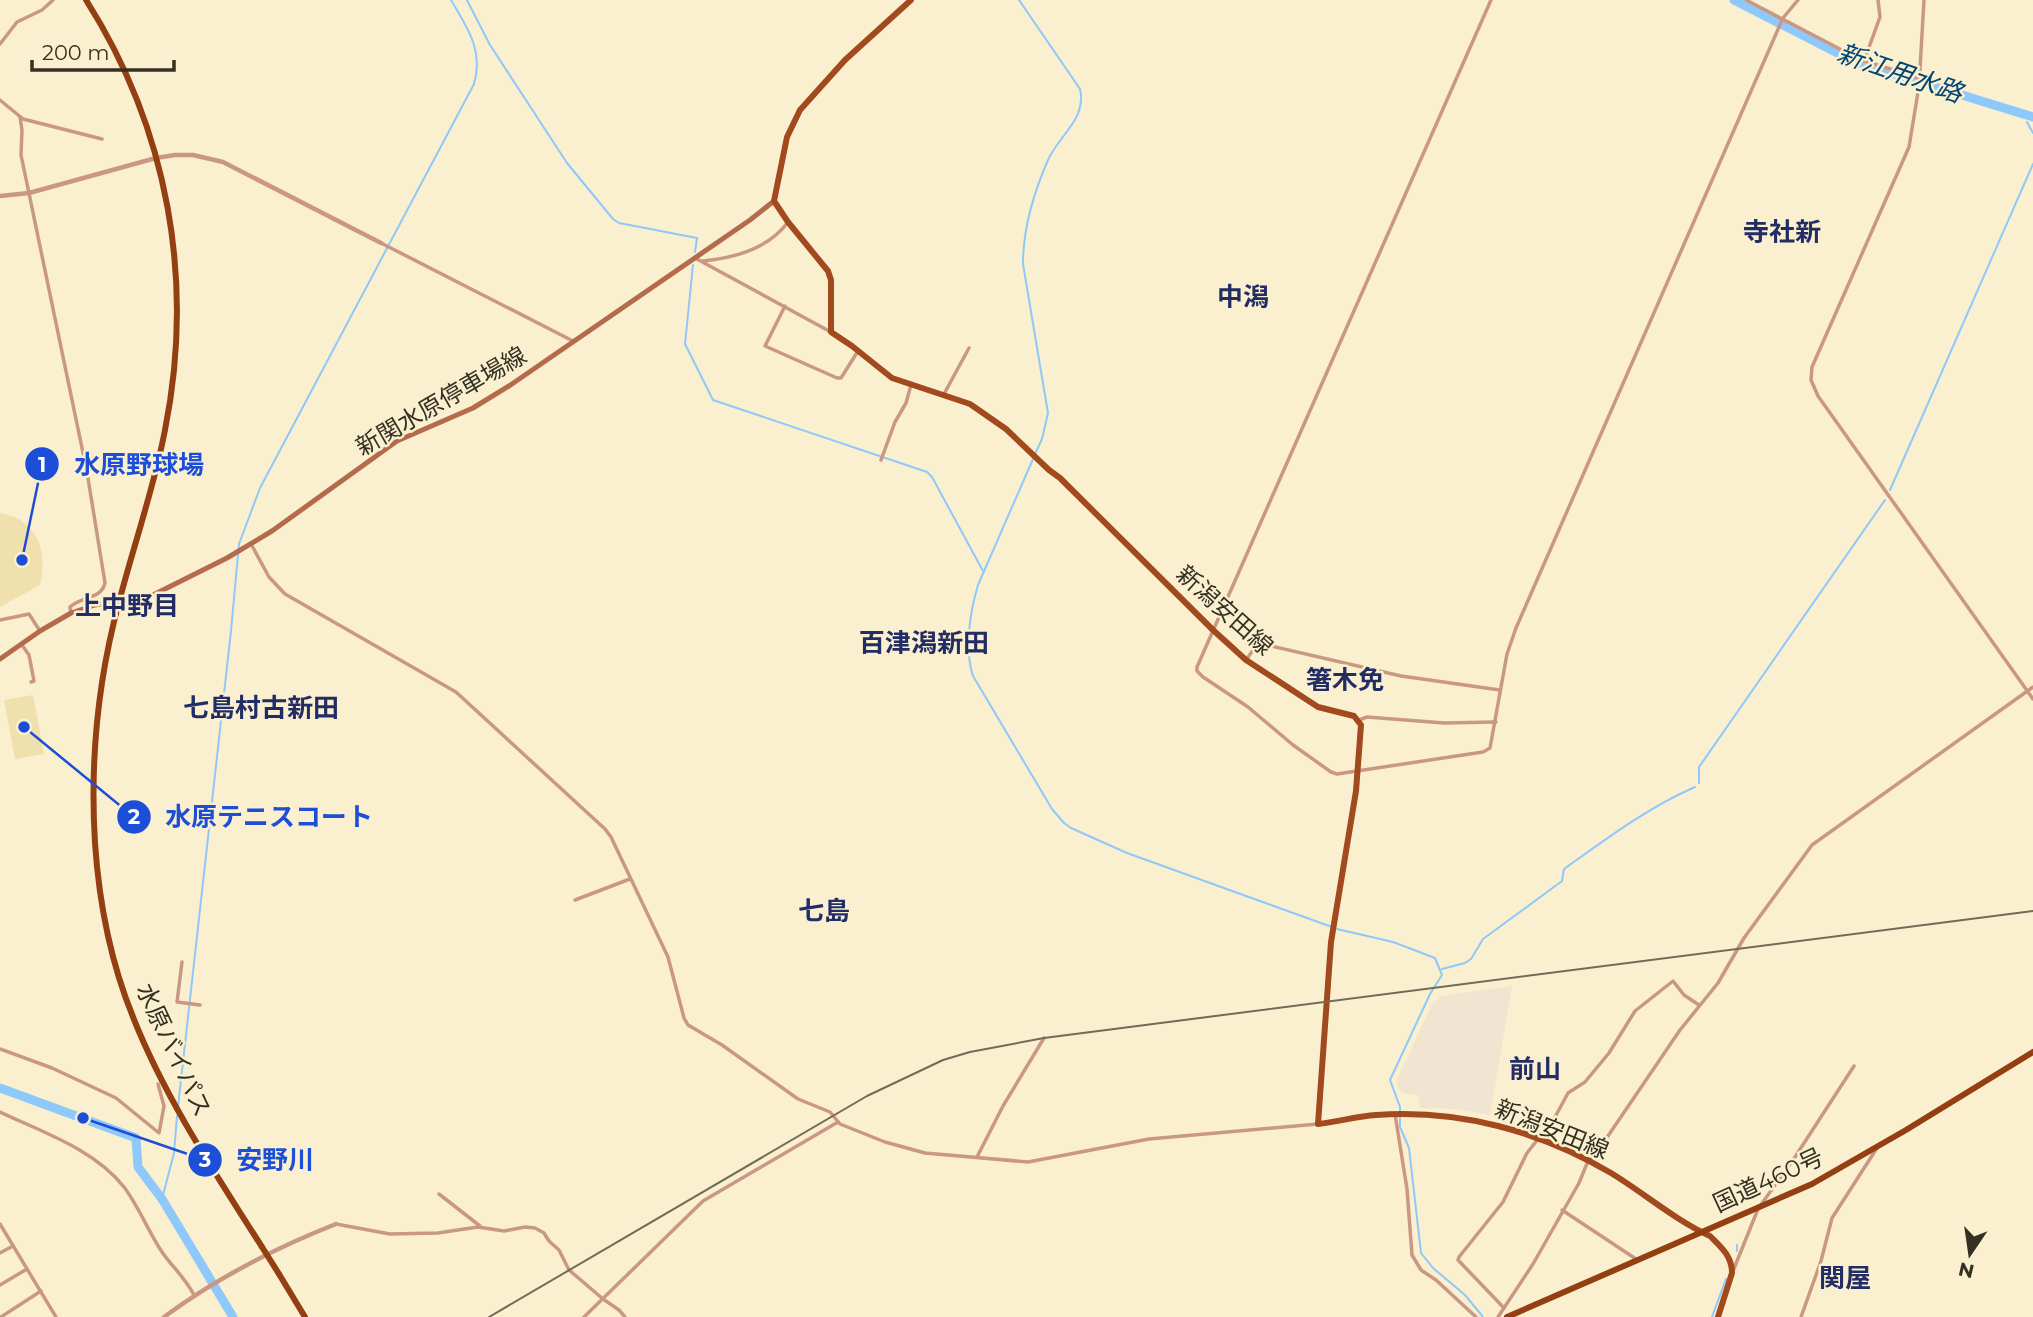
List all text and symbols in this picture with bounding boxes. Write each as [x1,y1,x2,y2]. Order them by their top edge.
scale bar [32,28,173,72]
water label: 新江用水路 [1833,37,1969,110]
text: 200 m [42,40,109,65]
district label: 寺社新 [1743,216,1821,248]
district label: 中潟 [1217,281,1269,313]
street label: 新関水原停車場線 [351,340,531,462]
callout: 水原野球場 [25,441,218,488]
text: 水原野球場 [74,449,204,481]
text: 1 [38,452,46,477]
street label: 新潟安田線 [1171,559,1279,661]
district label: 上中野目 [75,590,179,622]
district label: 百津潟新田 [859,627,989,659]
district label: 箸木免 [1306,664,1384,696]
district label: 七島村古新田 [183,692,339,724]
callout: 水原テニスコート [116,793,387,840]
text: 水原テニスコート [165,801,373,833]
text: 2 [128,804,140,829]
district label: 七島 [798,895,850,927]
street label: 水原バイパス [131,979,217,1121]
district label: 前山 [1509,1053,1561,1085]
street label: 新潟安田線 [1491,1093,1613,1165]
callout: 安野川 [187,1137,328,1184]
street label: 国道460号 [1708,1142,1828,1218]
text: 安野川 [236,1144,314,1176]
text: 3 [198,1147,211,1172]
north arrow [1935,1219,2005,1289]
text: N [1956,1257,1976,1283]
district label: 関屋 [1819,1262,1871,1294]

